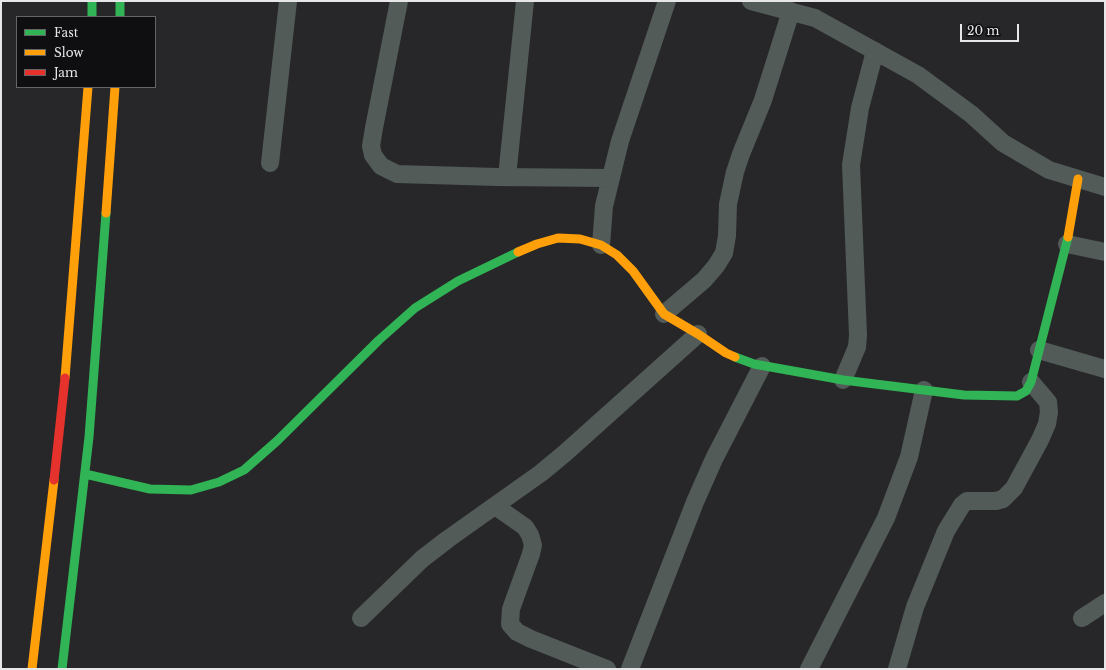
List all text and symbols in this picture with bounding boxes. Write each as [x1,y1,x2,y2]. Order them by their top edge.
legend [16,16,156,88]
scale bar [962,16,1021,42]
text: 20 m [967,23,999,38]
text: Fast [54,25,78,40]
text: Slow [54,45,83,60]
text: Jam [54,65,78,80]

